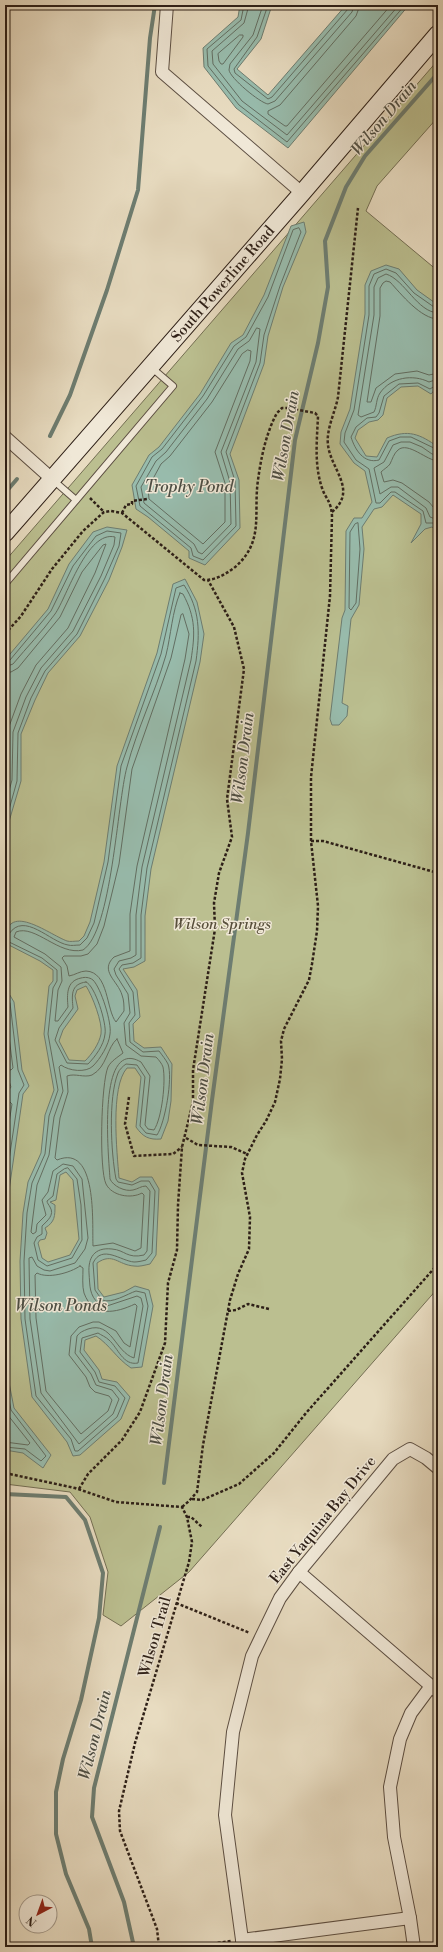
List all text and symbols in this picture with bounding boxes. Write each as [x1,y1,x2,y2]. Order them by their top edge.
water label: Wilson Drain [347,76,422,160]
street label: South Powerline Road [167,221,279,346]
water label: Wilson Drain [268,388,304,483]
water label: Trophy Pond [145,477,234,497]
water label: Wilson Drain [227,710,259,805]
park label: Wilson Springs [173,915,271,934]
water label: Wilson Drain [187,1031,219,1126]
water label: Wilson Ponds [15,1296,107,1316]
water label: Wilson Drain [146,1352,178,1447]
street label: East Yaquina Bay Drive [266,1452,380,1588]
street label: Wilson Trail [134,1594,176,1680]
water label: Wilson Drain [74,1687,116,1782]
north arrow [18,1894,58,1934]
text: N [24,1912,40,1929]

